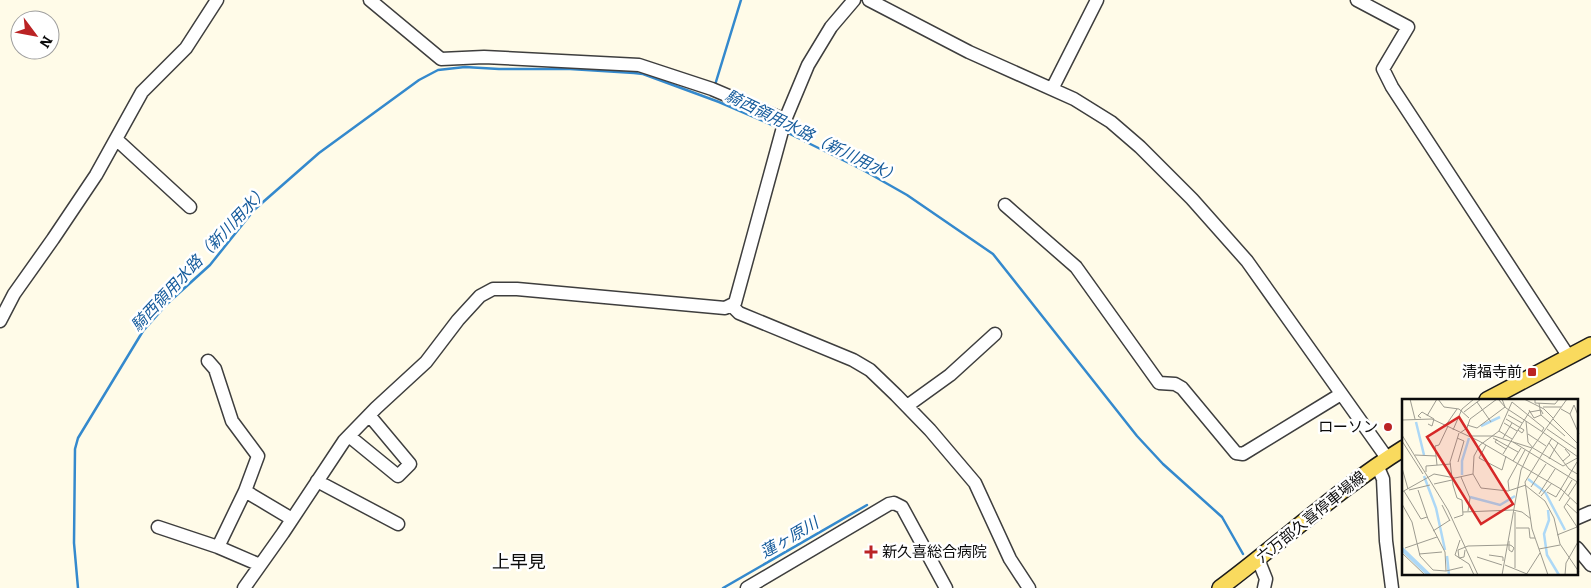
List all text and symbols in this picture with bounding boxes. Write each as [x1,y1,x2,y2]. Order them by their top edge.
north arrow [10,10,60,60]
text: N [35,33,56,51]
water label: 騎西領用水路（新川用水） [722,86,903,187]
water label: 騎西領用水路（新川用水） [127,182,272,335]
place label: 清福寺前 [1462,363,1522,381]
marker: 清福寺前 [1526,366,1538,378]
inset map [1402,399,1578,576]
place label: ローソン [1318,418,1378,436]
marker: ローソン [1382,421,1394,433]
street label: 六万部久喜停車場線 [1253,468,1369,566]
water label: 蓮ヶ原川 [757,512,823,562]
place label: 新久喜総合病院 [882,543,987,561]
marker: 新久喜総合病院 [864,545,878,559]
district label: 上早見 [492,551,546,573]

